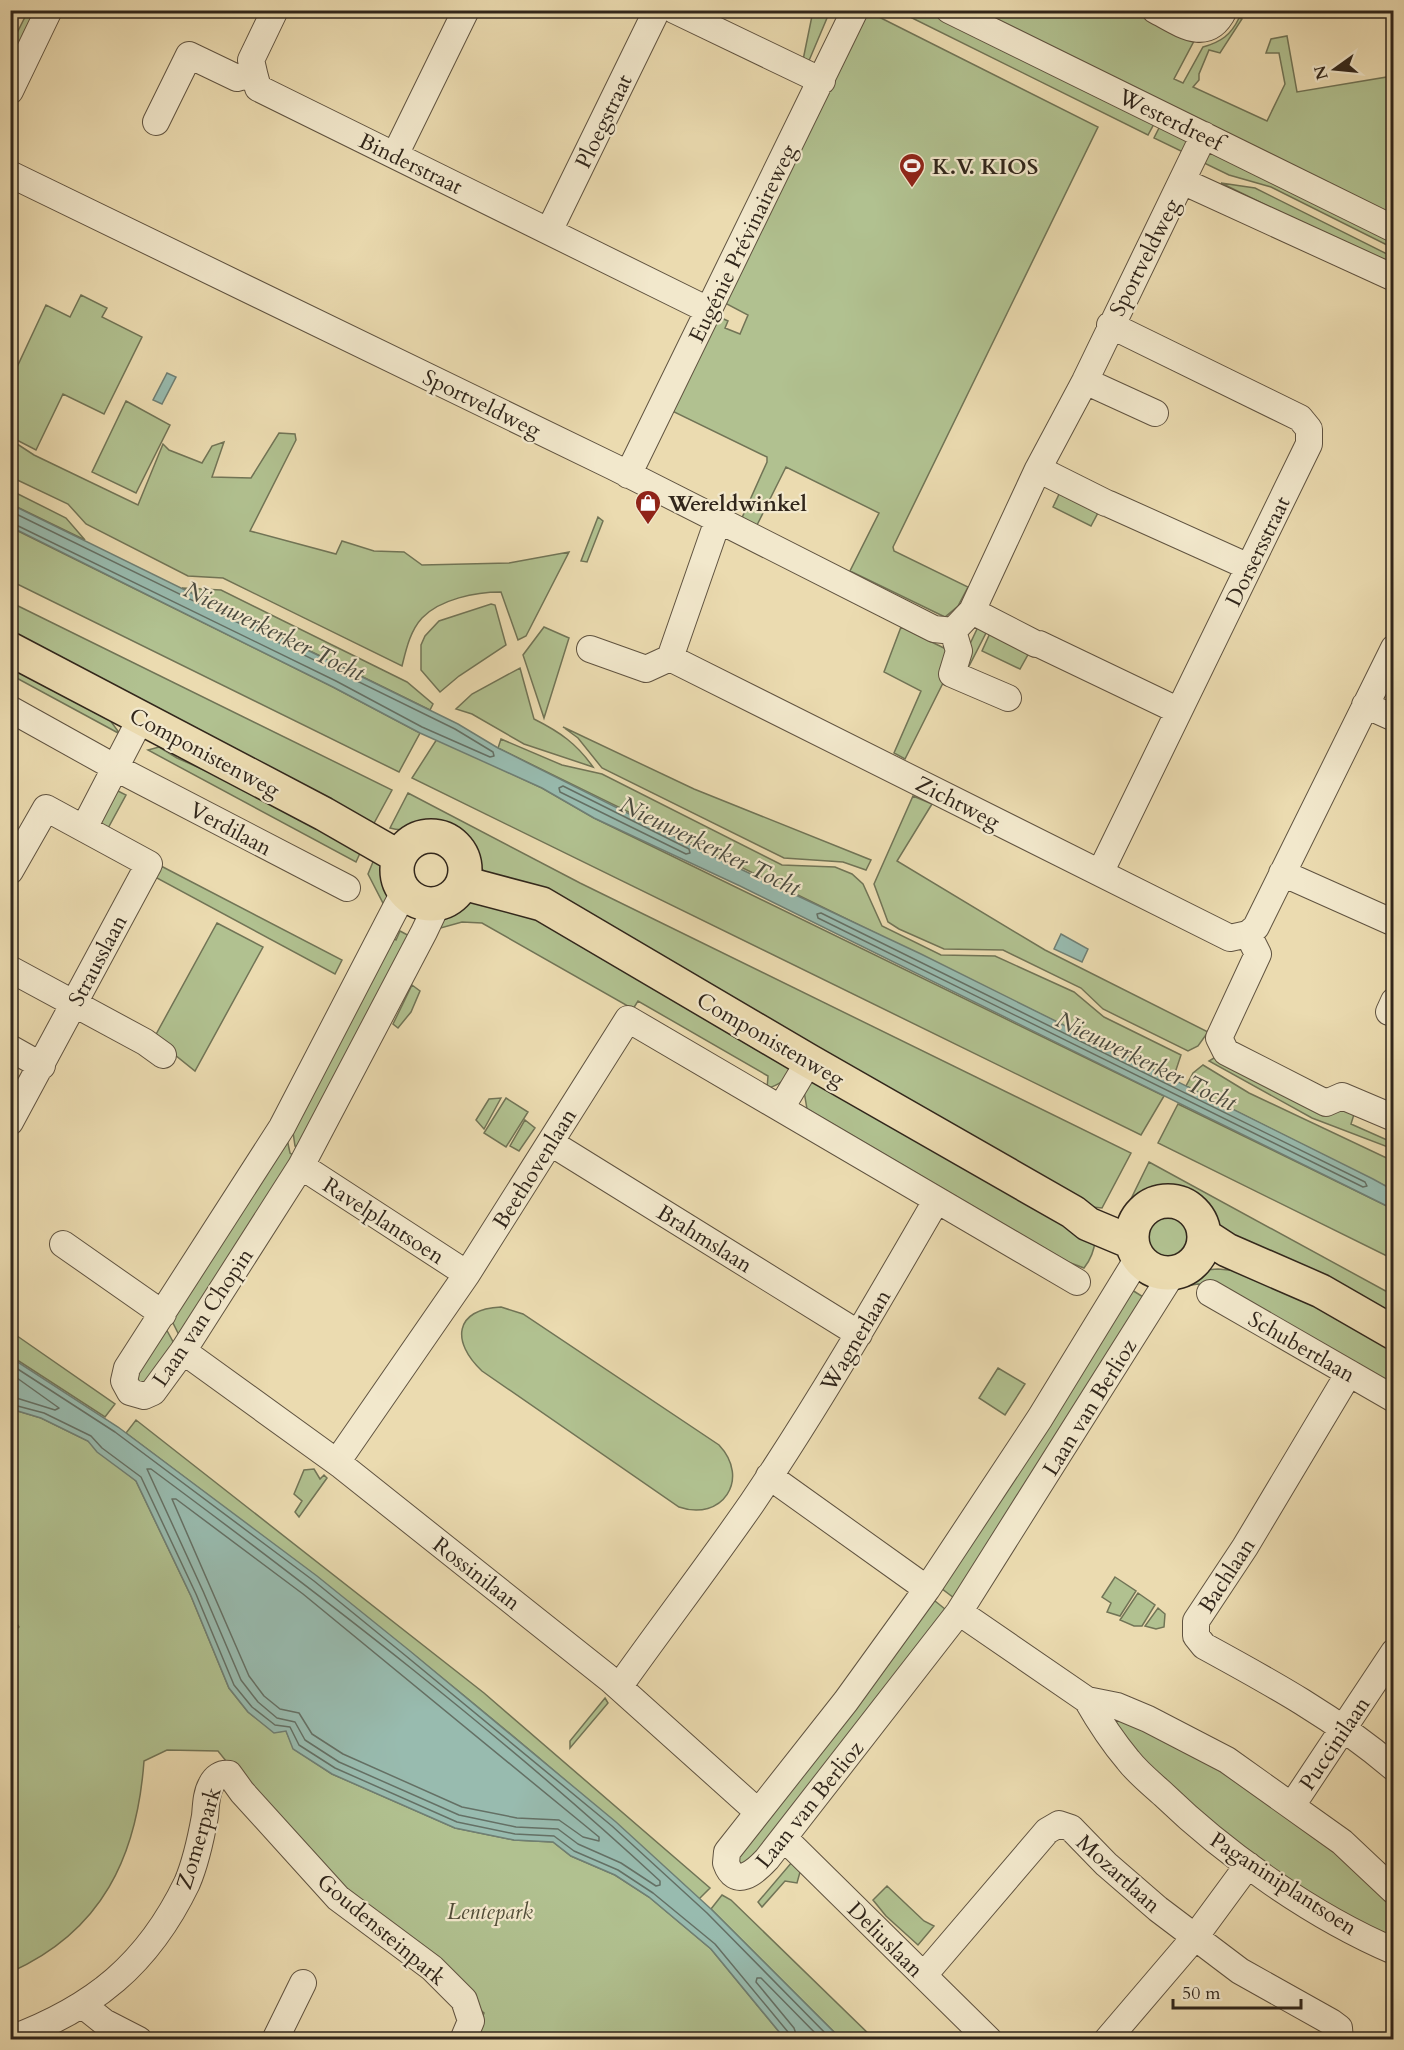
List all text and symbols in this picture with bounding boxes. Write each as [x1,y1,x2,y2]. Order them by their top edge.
north arrow [1305,39,1365,99]
text: N [1309,63,1334,82]
street label: Ploegstraat [568,69,640,173]
street label: Westerdreef [1112,81,1231,160]
street label: Binderstraat [354,126,467,202]
street label: Eugénie Prévinaireweg [682,139,804,348]
sports icon: K.V. KIOS [897,151,927,189]
place label: K.V. KIOS [932,152,1038,182]
street label: Sportveldweg [1102,193,1188,321]
street label: Sportveldweg [417,362,546,446]
shop icon: Wereldwinkel [633,488,663,526]
place label: Wereldwinkel [667,489,808,519]
street label: Dorsersstraat [1218,491,1297,611]
water label: Nieuwerkerker Tocht [178,573,371,690]
street label: Componistenweg [124,701,286,805]
street label: Zichtweg [910,769,1005,837]
water label: Nieuwerkerker Tocht [614,788,807,905]
street label: Verdilaan [184,795,277,863]
street label: Strausslaan [61,909,135,1011]
street label: Componistenweg [691,985,851,1095]
water label: Nieuwerkerker Tocht [1050,1003,1243,1120]
street label: Beethovenlaan [486,1102,584,1234]
street label: Ravelplantsoen [317,1170,451,1272]
street label: Brahmslaan [651,1198,758,1280]
street label: Laan van Chopin [145,1242,261,1393]
street label: Wagnerlaan [813,1284,898,1398]
street label: Schubertlaan [1242,1304,1361,1390]
street label: Laan van Berlioz [1036,1333,1144,1482]
street label: Rossinilaan [426,1530,527,1618]
street label: Bachlaan [1191,1532,1262,1619]
street label: Puccinilaan [1292,1690,1377,1796]
street label: Laan van Berlioz [749,1734,871,1875]
street label: Zomerpark [169,1783,229,1893]
street label: Paganiniplantsoen [1204,1825,1363,1943]
street label: Mozartlaan [1070,1828,1167,1920]
street label: Goudensteinpark [311,1867,452,1993]
street label: Deliuslaan [841,1895,930,1985]
park label: Lentepark [447,1897,533,1927]
scale bar [1173,1972,1300,2010]
text: 50 m [1182,1981,1221,2006]

